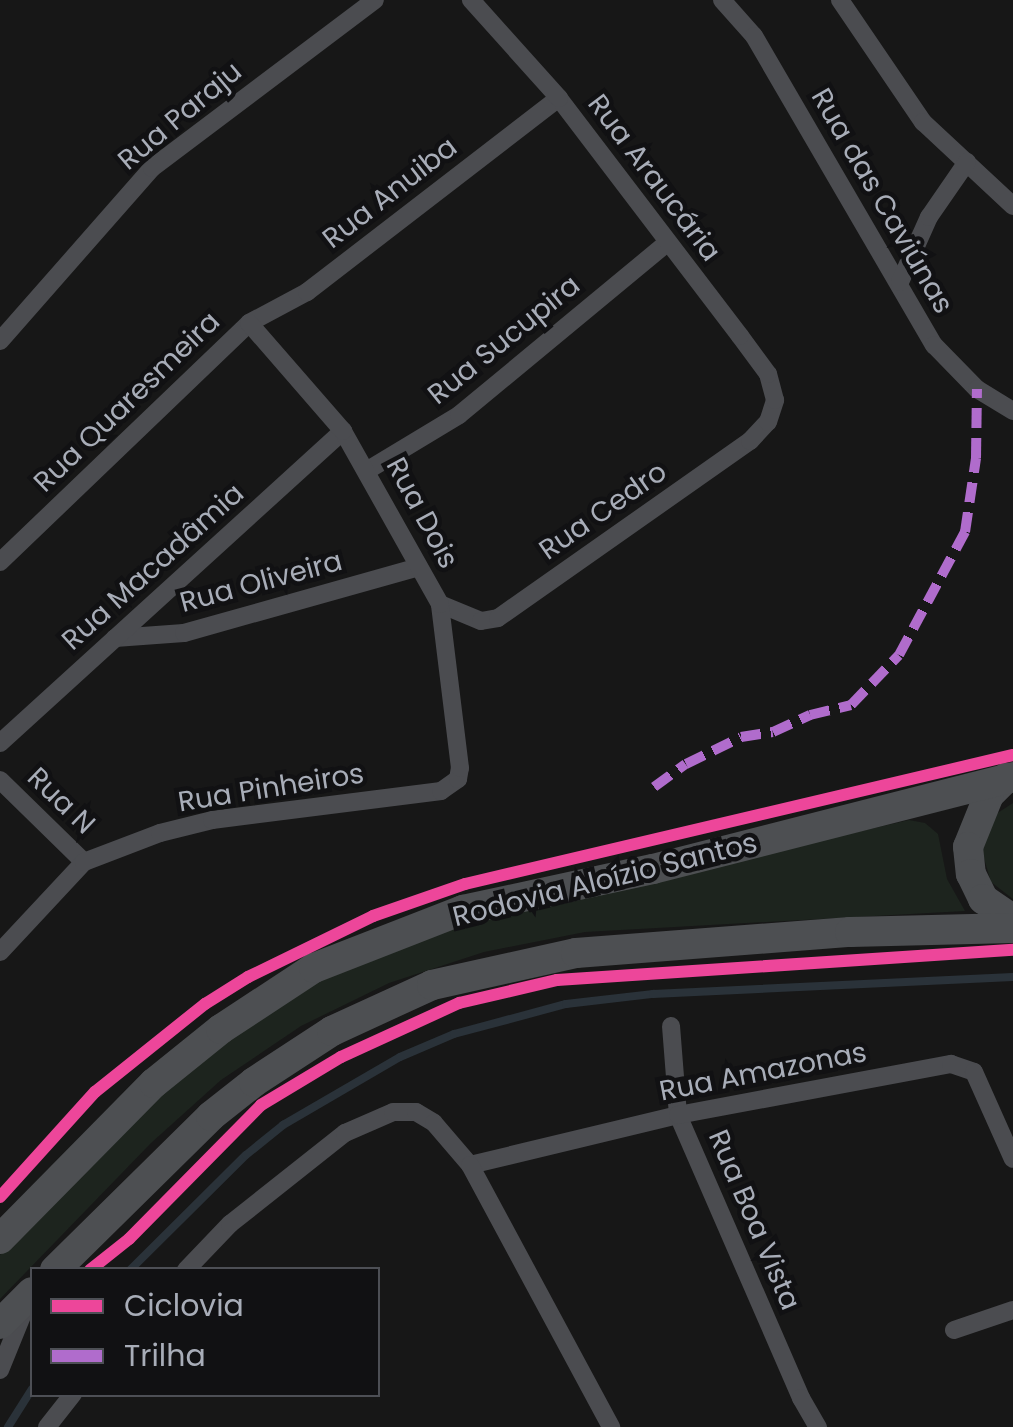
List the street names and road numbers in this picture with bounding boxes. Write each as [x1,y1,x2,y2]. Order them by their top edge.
street label: Rua Paraju [111,55,249,177]
street label: Rua das Caviúnas [804,83,960,319]
street label: Rua Araucária [580,88,728,268]
street label: Rua Anuiba [316,130,464,256]
street label: Rua Sucupira [421,268,587,412]
street label: Rua Quaresmeira [27,305,227,499]
street label: Rua Dois [379,452,465,574]
street label: Rua Cedro [533,455,673,567]
street label: Rua Macadâmia [55,477,251,657]
street label: Rua Oliveira [176,544,346,620]
street label: Rua Pinheiros [176,757,366,819]
street label: Rua N [20,761,102,841]
street label: Rodovia Aloízio Santos [449,826,761,934]
street label: Rua Amazonas [657,1035,869,1109]
street label: Rua Boa Vista [701,1125,807,1315]

